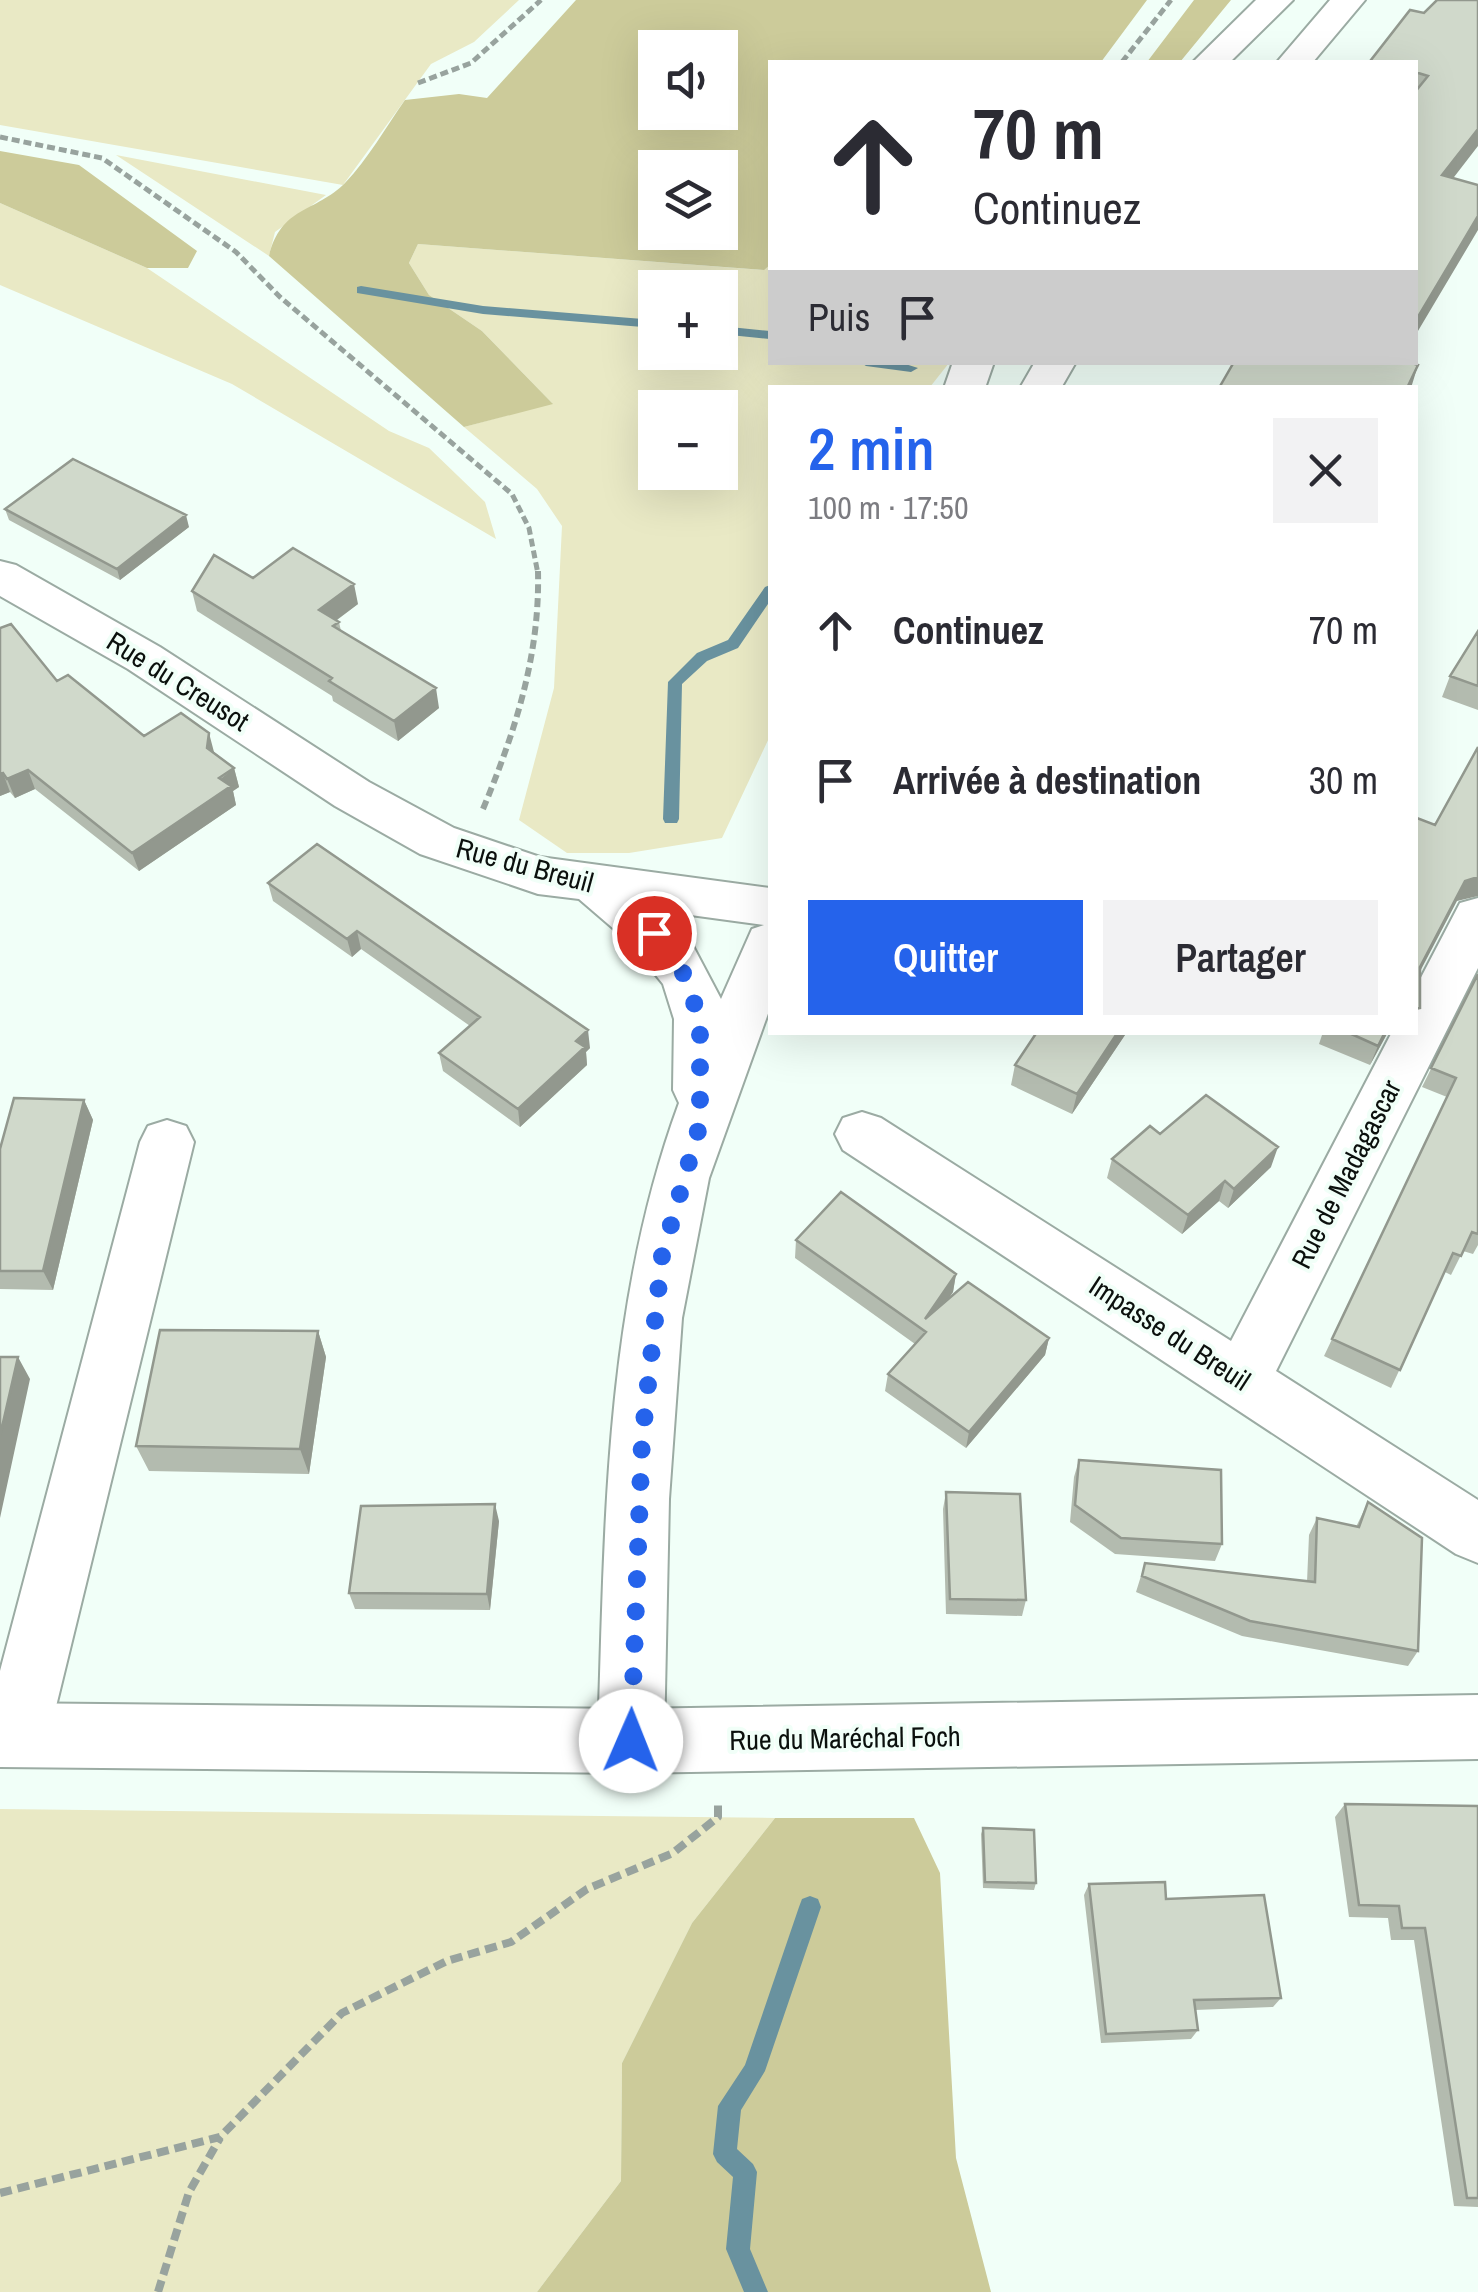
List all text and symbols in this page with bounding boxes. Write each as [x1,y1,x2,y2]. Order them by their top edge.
map controls [638,30,738,490]
button: sound [638,30,738,130]
text: 70 m [973,87,1104,181]
icon: ahead [808,100,938,230]
button: layers [638,150,738,250]
text: Continuez [973,177,1141,238]
button: + [638,270,738,370]
icon: arrive [890,290,945,345]
text: Puis [808,292,870,343]
button: − [638,390,738,490]
text: 2 min [808,408,935,489]
button: close [1273,418,1378,523]
text: 100 m · 17:50 [808,486,968,529]
icon: ahead [808,603,863,658]
text: Continuez [893,605,1044,656]
text: 70 m [1309,605,1378,656]
street label: Rue du Creusot [100,622,256,740]
icon: arrive [808,753,863,808]
text: Arrivée à destination [893,755,1201,806]
text: 30 m [1309,755,1378,806]
street label: Rue du Breuil [452,828,598,902]
pin [612,891,697,976]
button: Quitter [808,900,1083,1015]
button: Partager [1103,900,1378,1015]
icon: arrive [627,906,682,961]
street label: Rue de Madagascar [1282,1073,1410,1275]
street label: Impasse du Breuil [1082,1267,1258,1399]
position arrow [579,1689,683,1793]
street label: Rue du Maréchal Foch [729,1717,961,1759]

